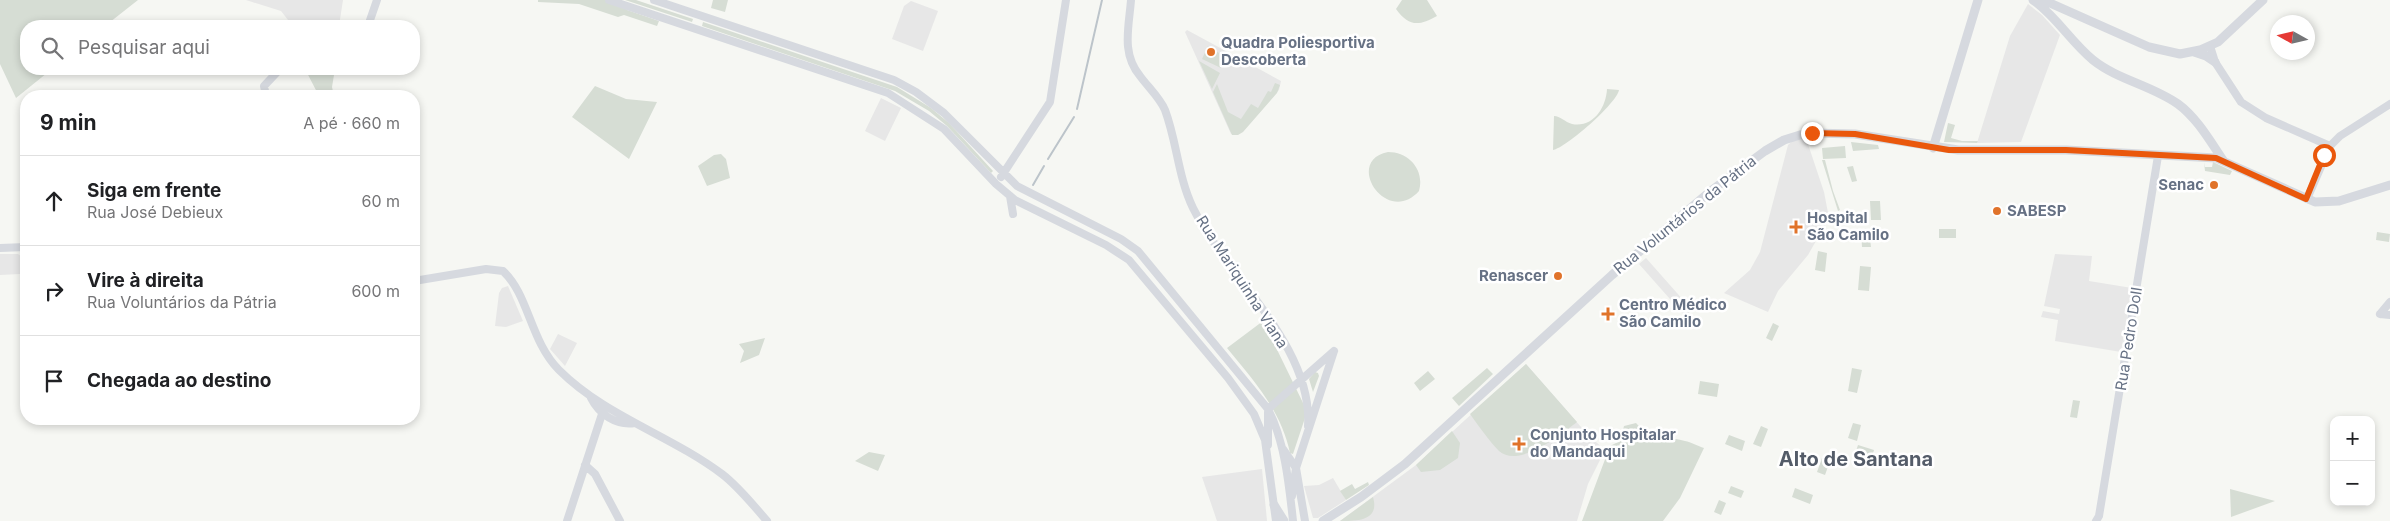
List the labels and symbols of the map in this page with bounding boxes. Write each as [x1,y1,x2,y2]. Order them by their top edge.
north arrow [2270,15,2315,60]
place label: Quadra Poliesportiva Descoberta [1221,33,1375,69]
marker: Quadra Poliesportiva Descoberta [1205,46,1217,58]
route end [1801,122,1824,145]
route start [2313,144,2336,167]
street label: Rua Voluntários da Pátria [1610,151,1760,278]
place label: Senac [2158,175,2204,194]
marker: Senac [2208,179,2220,191]
place label: SABESP [2007,201,2067,220]
marker: SABESP [1991,205,2003,217]
place label: Hospital São Camilo [1807,208,1889,244]
street label: Rua Mariquinha Viana [1192,212,1292,352]
marker: Hospital São Camilo [1789,220,1803,234]
place label: Renascer [1479,266,1548,285]
marker: Renascer [1552,270,1564,282]
street label: Rua Pedro Doll [2111,286,2146,392]
place label: Centro Médico São Camilo [1619,295,1727,331]
marker: Centro Médico São Camilo [1601,307,1615,321]
place label: Conjunto Hospitalar do Mandaqui [1530,425,1676,461]
marker: Conjunto Hospitalar do Mandaqui [1512,437,1526,451]
district label: Alto de Santana [1779,447,1933,471]

